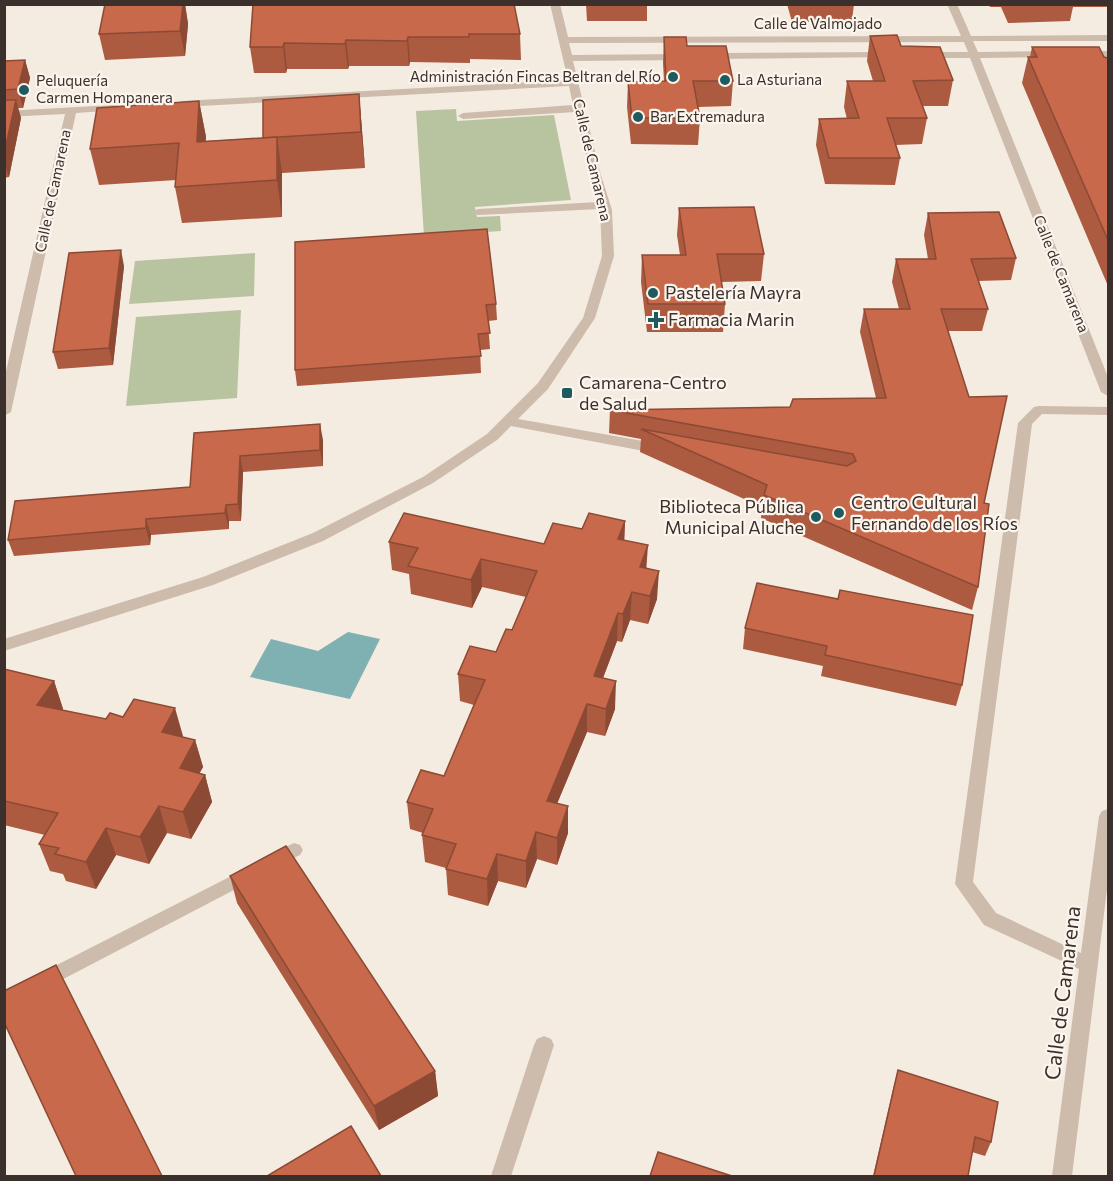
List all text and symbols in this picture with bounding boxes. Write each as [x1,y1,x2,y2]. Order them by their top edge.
street label: Calle de Valmojado [754,14,882,32]
place label: Administración Fincas Beltran del Río [410,67,661,85]
marker: Administración Fincas Beltran del Río [666,70,680,84]
place label: La Asturiana [737,70,822,88]
place label: Peluquería Carmen Hompanera [36,71,173,106]
marker: La Asturiana [718,73,732,87]
marker: Peluquería Carmen Hompanera [17,83,31,97]
street label: Calle de Camarena [570,97,616,223]
place label: Bar Extremadura [650,107,765,125]
marker: Bar Extremadura [631,110,645,124]
street label: Calle de Camarena [30,128,74,254]
street label: Calle de Camarena [1030,212,1094,335]
place label: Pastelería Mayra [665,281,801,303]
marker: Pastelería Mayra [646,286,660,300]
place label: Farmacia Marin [668,308,795,330]
marker: Farmacia Marin [649,313,663,327]
place label: Camarena-Centro de Salud [579,371,727,414]
marker: Camarena-Centro de Salud [560,386,574,400]
place label: Centro Cultural Fernando de los Ríos [851,491,1018,534]
place label: Biblioteca Pública Municipal Aluche [659,495,804,538]
marker: Centro Cultural Fernando de los Ríos [832,506,846,520]
marker: Biblioteca Pública Municipal Aluche [809,510,823,524]
street label: Calle de Camarena [1038,904,1085,1081]

